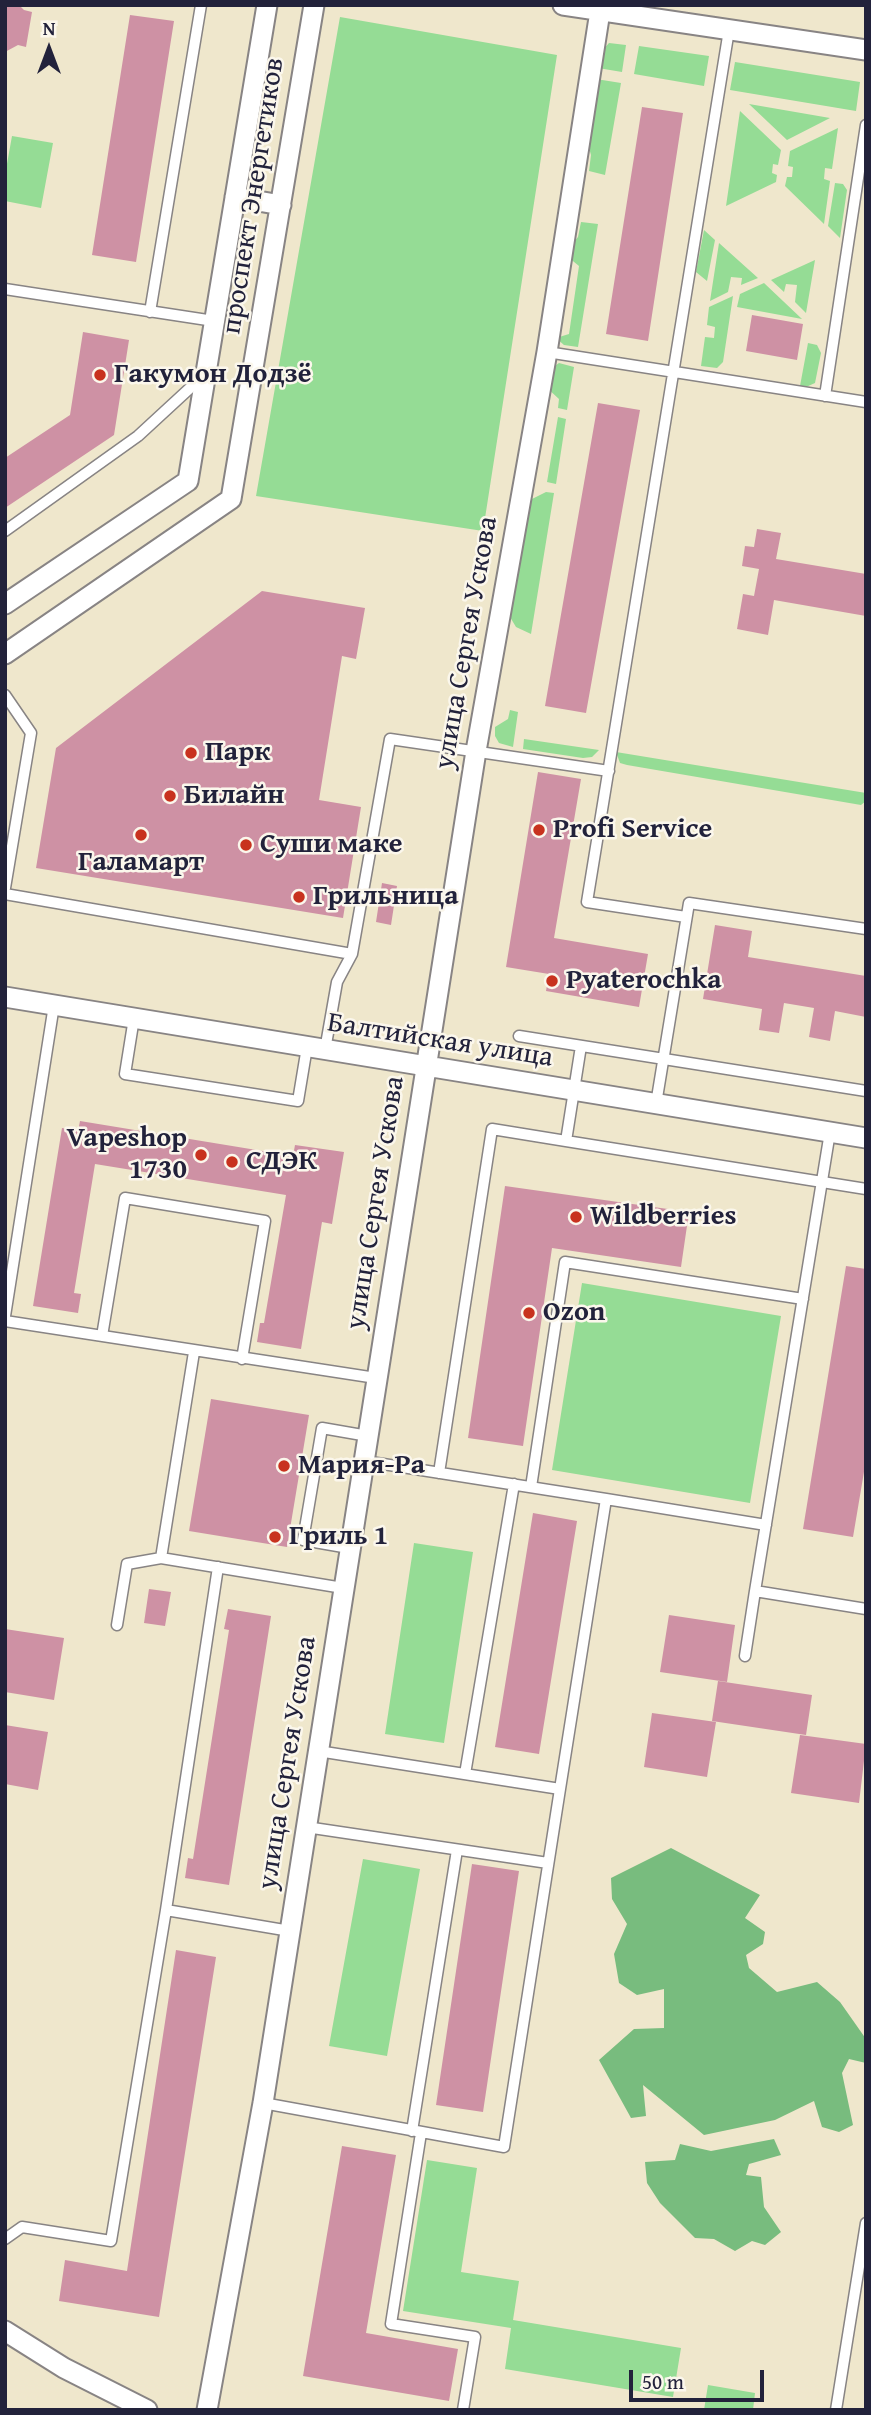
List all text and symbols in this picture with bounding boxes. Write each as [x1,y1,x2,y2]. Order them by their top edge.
north arrow [14,14,84,84]
text: N [43,14,55,42]
street label: проспект Энергетиков [216,56,292,336]
place label: Гакумон Додзё [114,358,312,392]
marker: Гакумон Додзё [92,367,108,383]
street label: улица Сергея Ускова [428,514,506,772]
place label: Парк [205,736,270,770]
marker: Парк [183,745,199,761]
place label: Билайн [184,779,284,813]
marker: Билайн [162,788,178,804]
place label: Profi Service [553,813,712,847]
marker: Profi Service [531,822,547,838]
marker: Галамарт [133,827,149,843]
place label: Суши маке [260,828,402,862]
marker: Суши маке [238,837,254,853]
place label: Галамарт [78,846,204,880]
place label: Грильница [313,880,458,914]
marker: Грильница [291,889,307,905]
place label: Pyaterochka [566,964,722,998]
marker: Pyaterochka [544,973,560,989]
street label: Балтийская улица [325,1007,555,1075]
street label: улица Сергея Ускова [339,1074,413,1332]
place label: Vapeshop 1730 [66,1122,187,1188]
place label: СДЭК [246,1145,317,1179]
marker: Vapeshop 1730 [193,1147,209,1163]
marker: СДЭК [224,1154,240,1170]
place label: Wildberries [590,1200,736,1234]
marker: Wildberries [568,1209,584,1225]
place label: Ozon [543,1296,605,1330]
marker: Ozon [521,1305,537,1321]
place label: Мария-Ра [298,1449,425,1483]
marker: Мария-Ра [276,1458,292,1474]
place label: Гриль 1 [289,1520,388,1554]
marker: Гриль 1 [267,1529,283,1545]
street label: улица Сергея Ускова [251,1634,325,1892]
scale bar [633,2356,768,2400]
text: 50 m [642,2366,684,2397]

